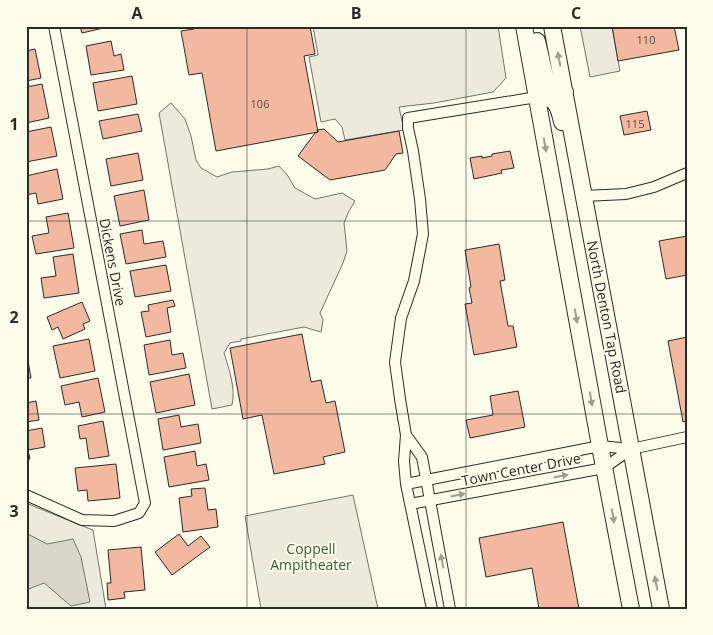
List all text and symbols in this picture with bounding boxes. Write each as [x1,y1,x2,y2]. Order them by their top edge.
text: A [131,2,143,24]
text: B [351,2,361,24]
text: C [571,2,581,24]
house number: 110 [637,32,655,47]
one-way arrow [554,51,562,67]
house number: 106 [251,96,269,111]
text: 1 [9,113,19,135]
house number: 115 [626,116,644,131]
one-way arrow [541,137,549,153]
street label: Dickens Drive [95,217,131,308]
street label: North Denton Tap Road [583,239,631,395]
text: 2 [9,306,19,328]
one-way arrow [572,308,580,324]
one-way arrow [588,392,596,408]
street label: Town Center Drive [460,448,582,490]
one-way arrow [554,471,570,479]
one-way arrow [450,491,466,499]
text: 3 [9,500,19,522]
one-way arrow [609,508,617,523]
park label: Coppell Ampitheater [270,539,352,574]
one-way arrow [437,552,445,568]
one-way arrow [652,575,660,591]

